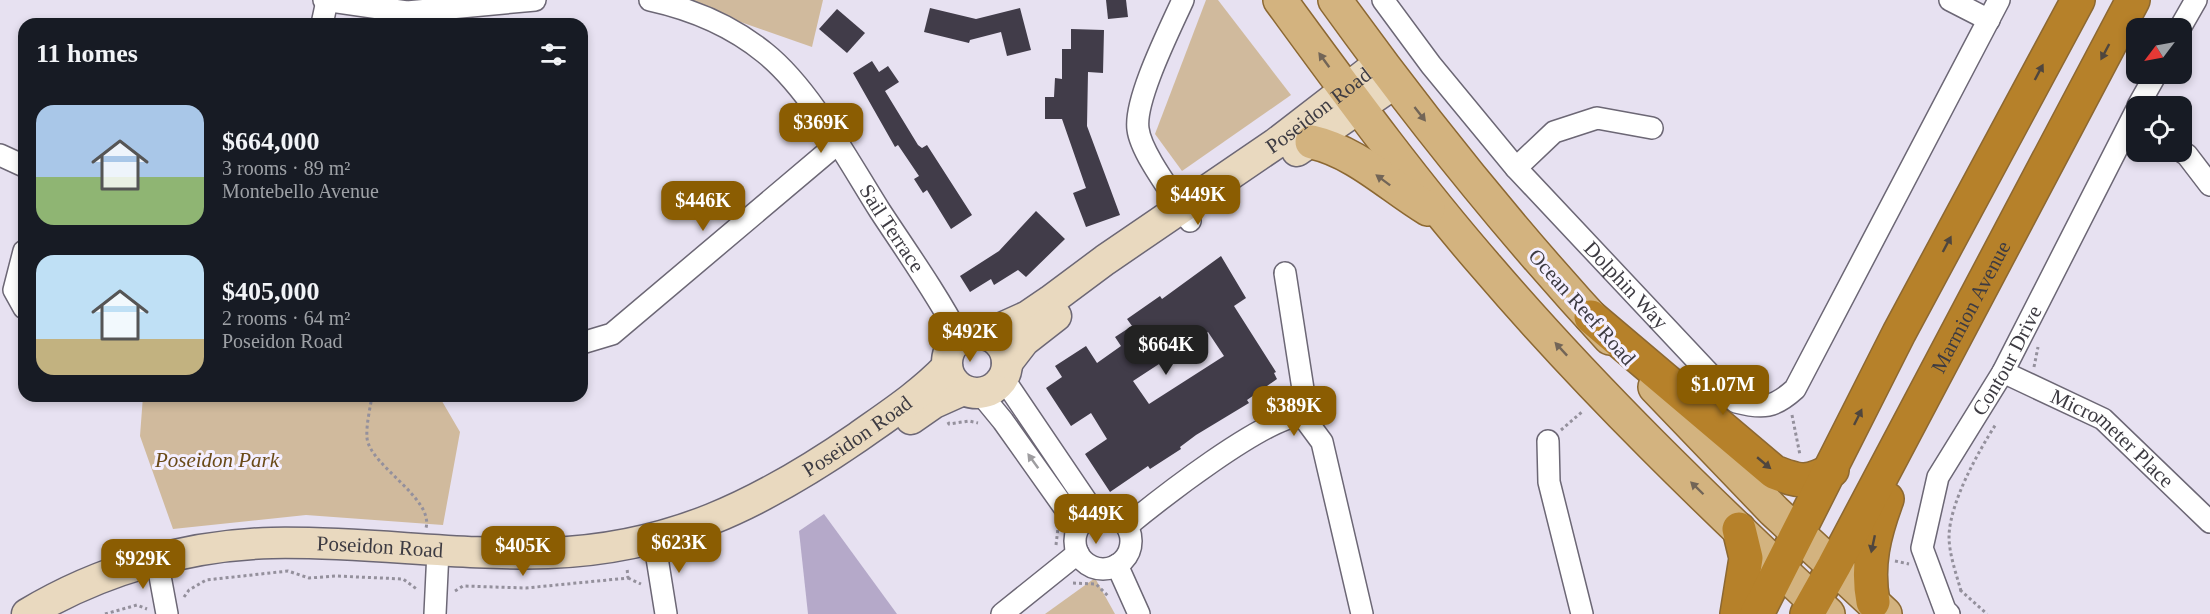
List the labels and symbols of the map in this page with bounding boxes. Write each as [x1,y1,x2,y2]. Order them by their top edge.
north arrow [2126,18,2192,84]
one-way arrow [2101,43,2111,61]
one-way arrow [1318,53,1330,69]
street label: Poseidon Road [1261,62,1376,159]
one-way arrow [2034,63,2044,80]
pin: $369K [779,103,863,154]
one-way arrow [1413,107,1425,122]
one-way arrow [1375,174,1390,186]
pin: $449K [1156,175,1240,226]
street label: Sail Terrace [854,180,929,277]
pin: $446K [661,181,745,232]
one-way arrow [1942,235,1952,252]
street label: Dolphin Way [1579,236,1673,334]
street label: Marmion Avenue [1926,237,2016,377]
street label: Ocean Reef Road [1524,244,1641,370]
street label: Contour Drive [1967,302,2047,420]
pin: $492K [928,312,1012,363]
pin: $664K [1124,325,1208,376]
one-way arrow [1554,342,1568,356]
pin: $1.07M [1674,365,1772,416]
street label: Micrometer Place [2047,384,2179,492]
pin: $389K [1252,386,1336,437]
street label: Poseidon Road [798,390,917,482]
one-way arrow [1853,409,1862,426]
park label: Poseidon Park [154,448,280,472]
one-way arrow [1027,453,1039,468]
one-way arrow [1756,457,1772,470]
one-way arrow [1691,481,1705,495]
pin: $449K [1054,494,1138,545]
pin: $623K [637,523,721,574]
pin: $405K [481,526,565,577]
street label: Poseidon Road [316,531,445,563]
one-way arrow [1868,534,1878,553]
pin: $929K [101,539,185,590]

